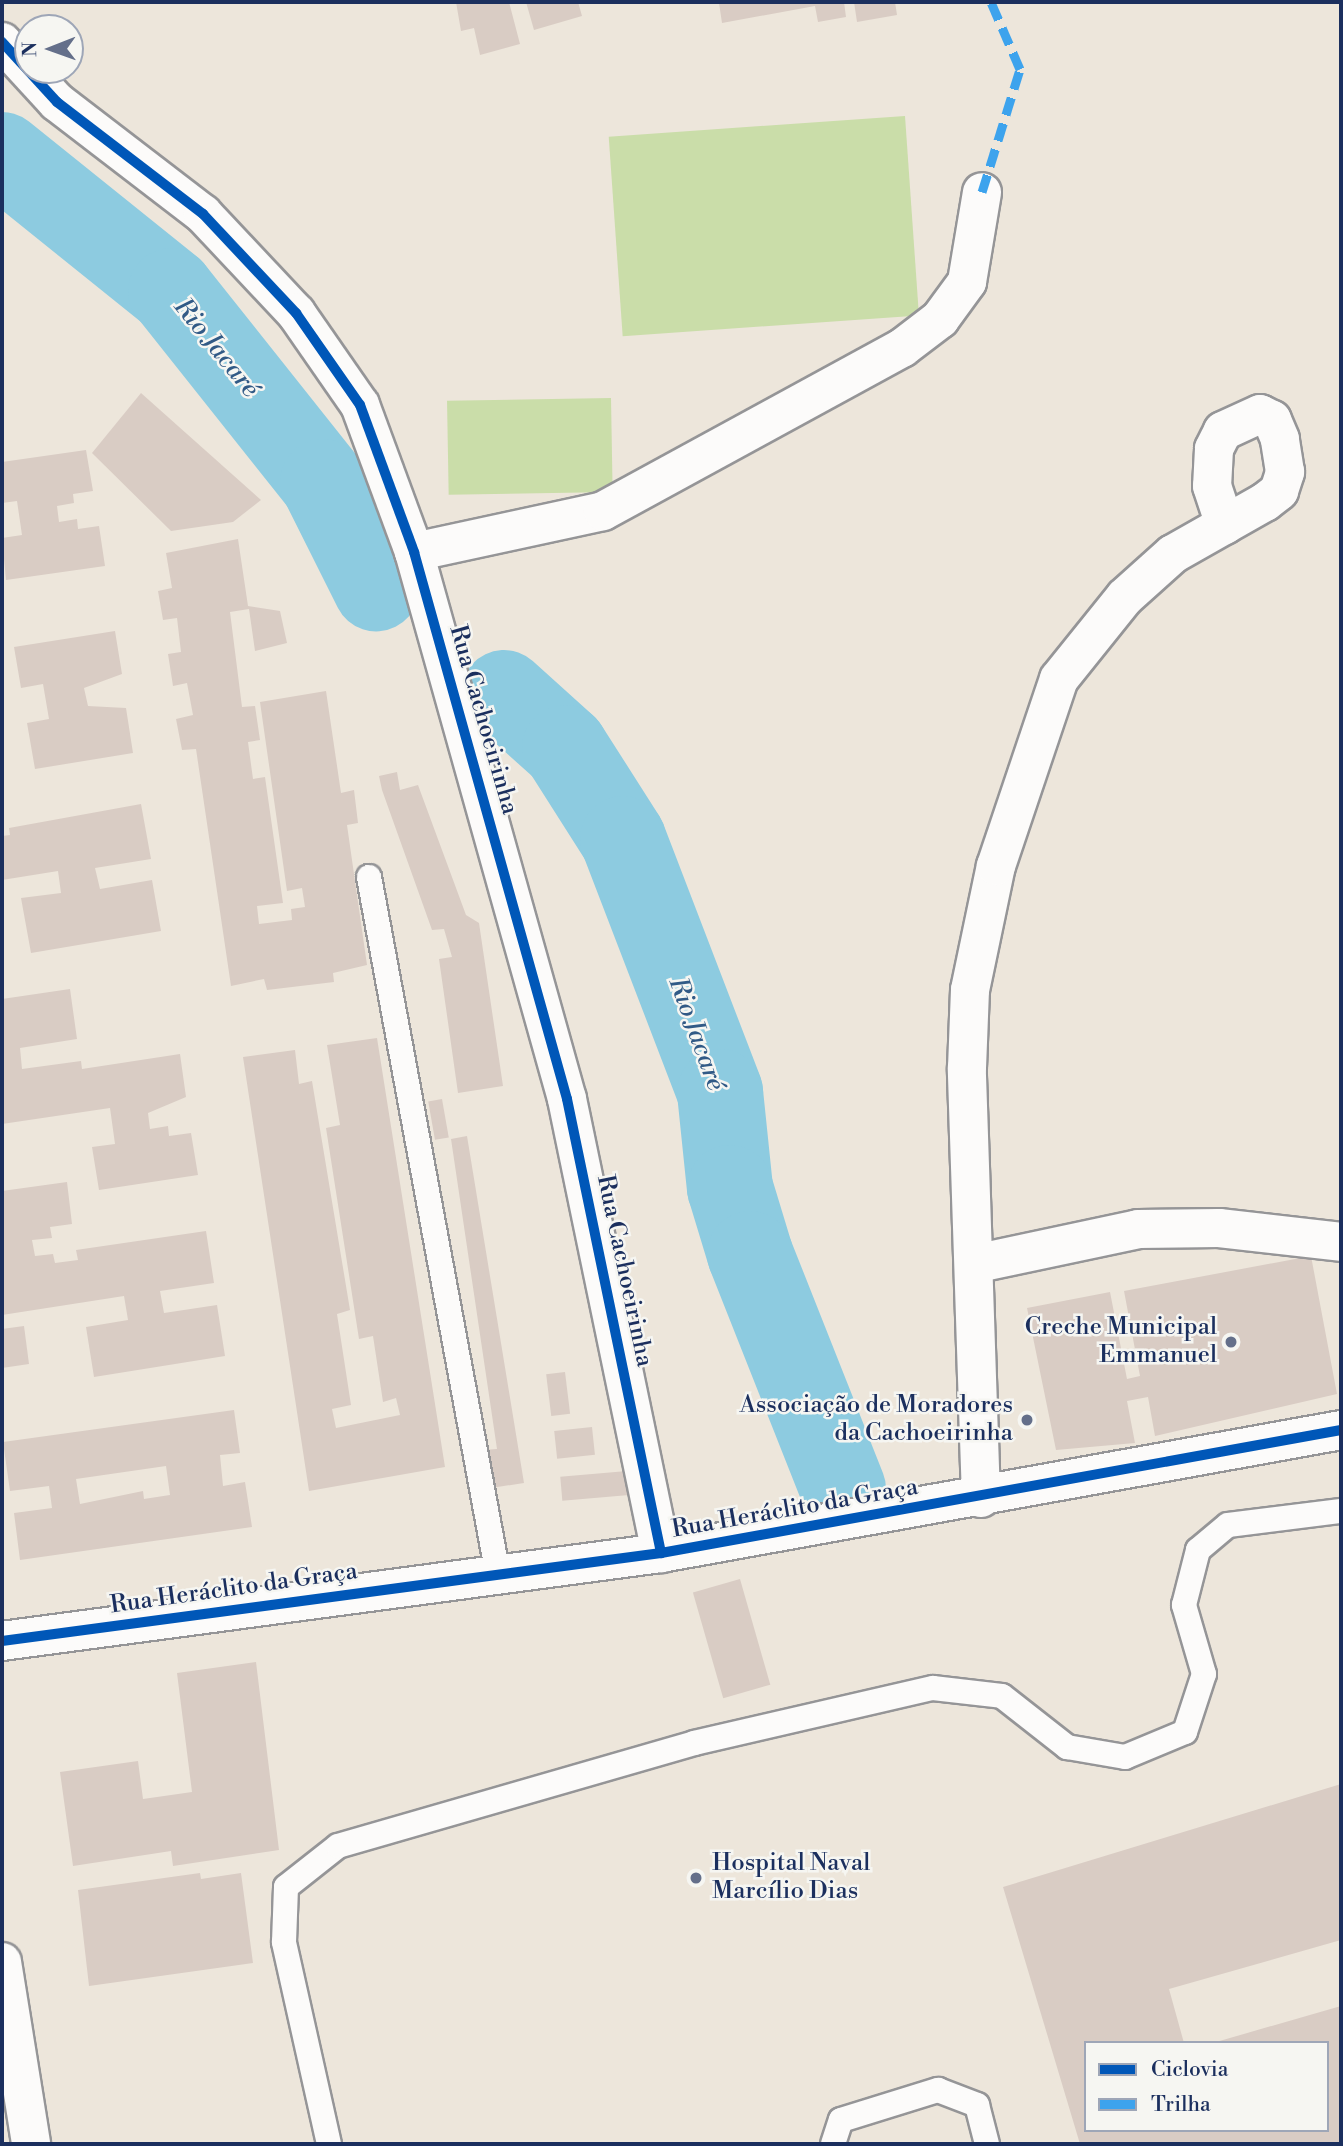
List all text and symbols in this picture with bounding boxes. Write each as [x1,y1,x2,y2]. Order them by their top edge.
north arrow [14,14,84,84]
text: N [18,42,42,57]
water label: Rio Jacaré [167,292,265,404]
street label: Rua Cachoeirinha [442,622,524,818]
water label: Rio Jacaré [661,973,731,1095]
street label: Rua Cachoeirinha [590,1173,658,1369]
place label: Creche Municipal Emmanuel [1025,1314,1217,1370]
marker: Creche Municipal Emmanuel [1223,1334,1239,1350]
place label: Associação de Moradores da Cachoeirinha [739,1392,1013,1448]
marker: Associação de Moradores da Cachoeirinha [1019,1412,1035,1428]
street label: Rua Heráclito da Graça [670,1473,920,1545]
street label: Rua Heráclito da Graça [108,1557,360,1621]
place label: Hospital Naval Marcílio Dias [712,1850,870,1906]
marker: Hospital Naval Marcílio Dias [686,1868,706,1888]
legend [1084,2041,1329,2132]
text: Ciclovia [1151,2057,1228,2083]
text: Trilha [1151,2092,1211,2118]

